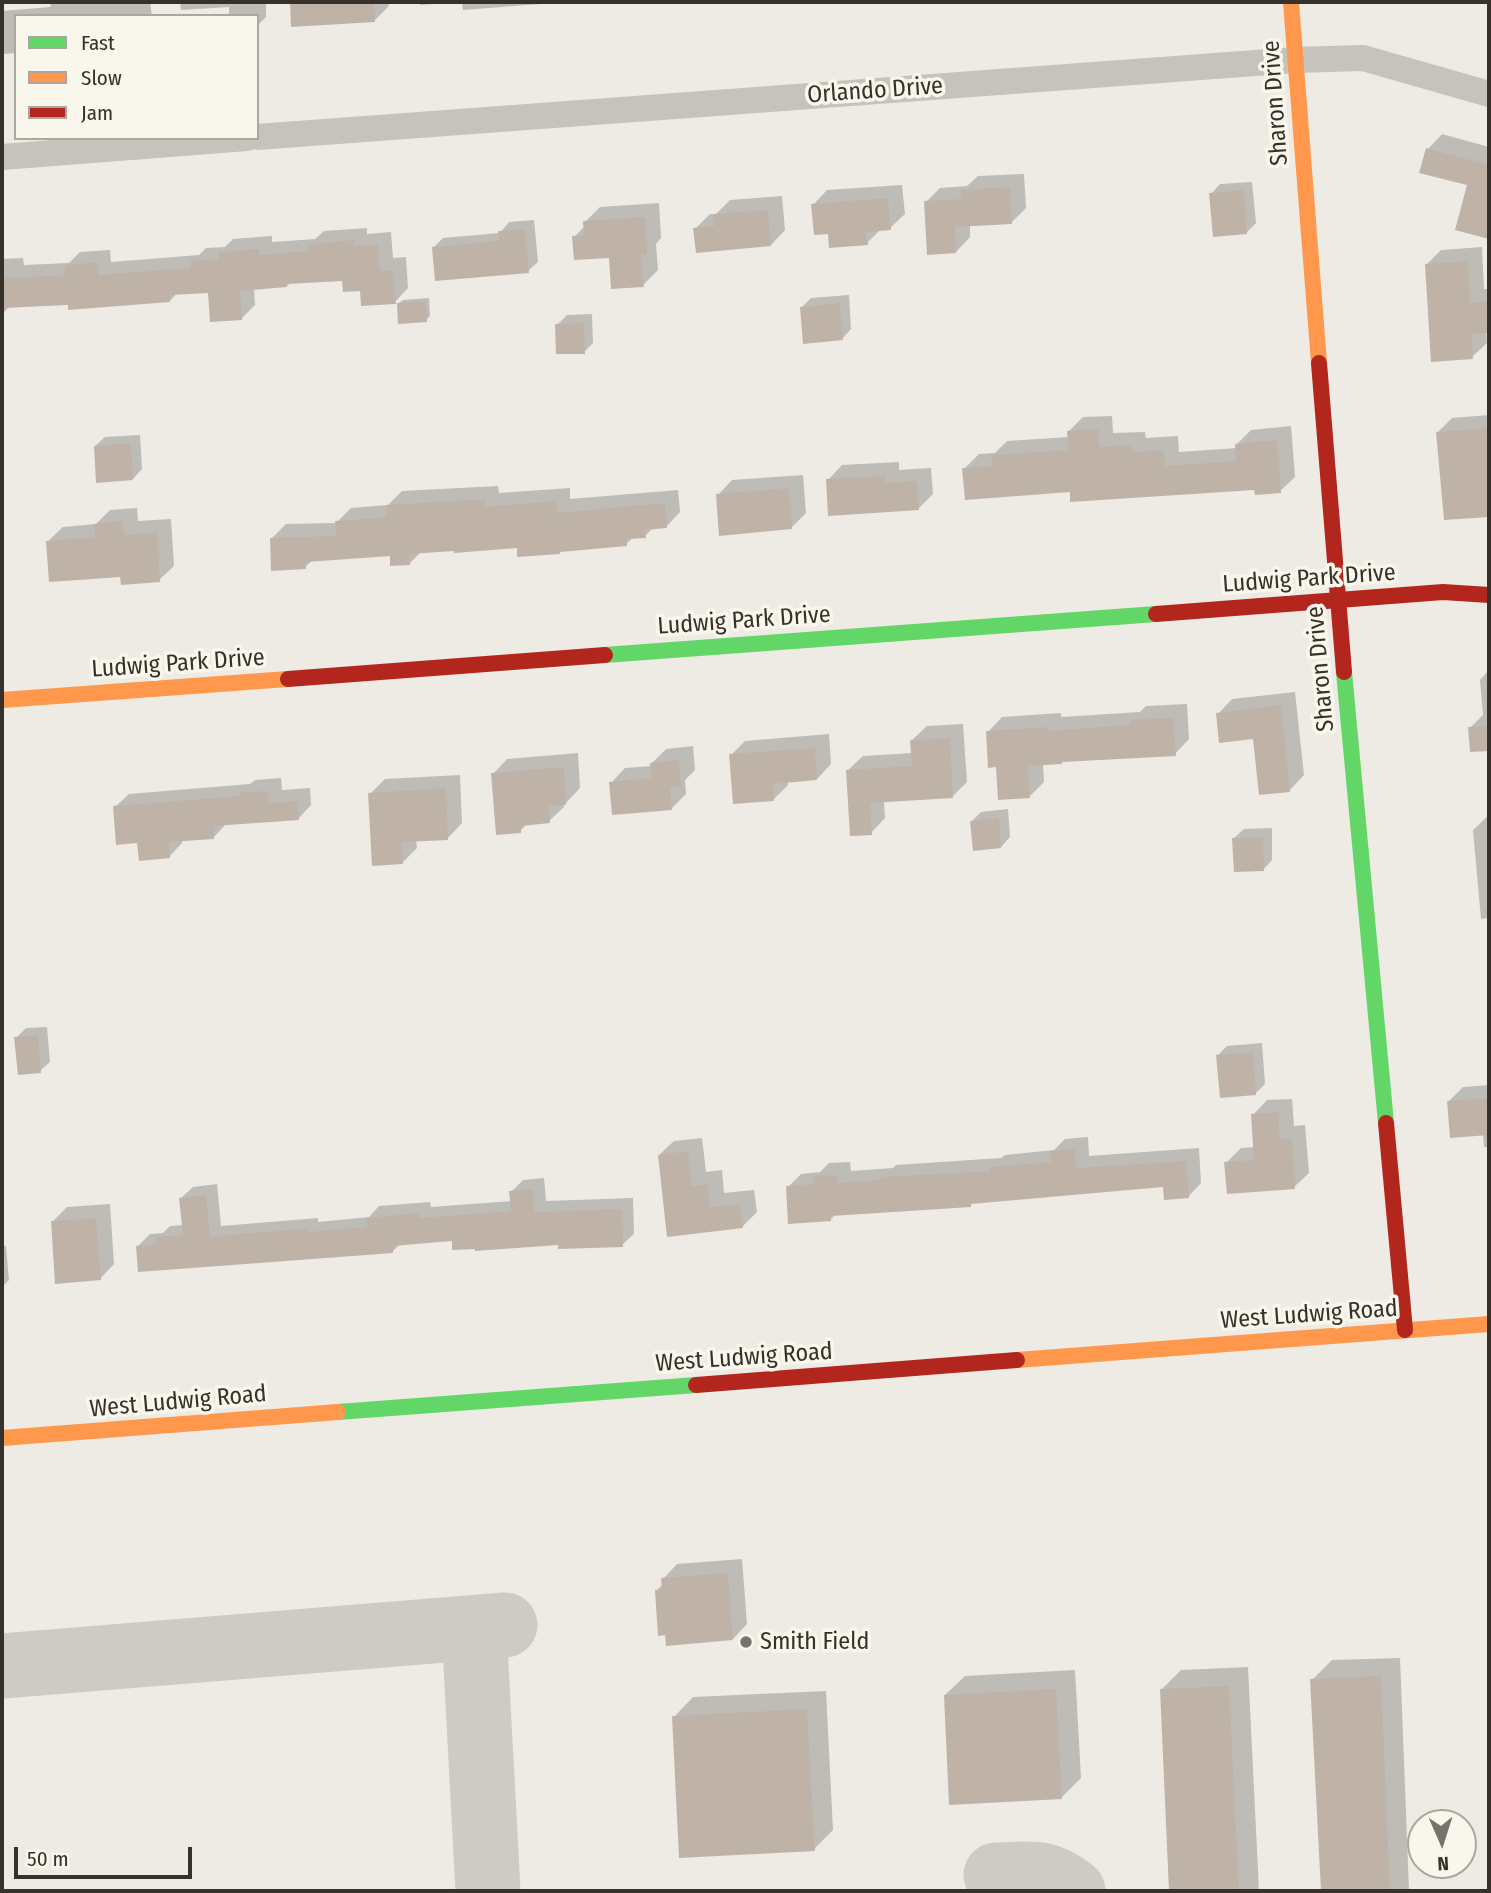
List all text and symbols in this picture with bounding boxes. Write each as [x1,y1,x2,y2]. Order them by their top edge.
legend [14,14,259,140]
text: Fast [81,30,115,56]
street label: Sharon Drive [1257,39,1295,167]
text: Slow [81,65,122,91]
street label: Orlando Drive [806,72,944,110]
text: Jam [81,100,113,126]
street label: Ludwig Park Drive [1221,559,1397,599]
street label: Ludwig Park Drive [656,601,832,641]
street label: Sharon Drive [1301,605,1341,733]
street label: Ludwig Park Drive [90,644,266,684]
street label: West Ludwig Road [1219,1294,1399,1336]
street label: West Ludwig Road [654,1337,834,1379]
street label: West Ludwig Road [88,1380,268,1424]
place label: Smith Field [760,1628,869,1656]
marker: Smith Field [738,1634,754,1650]
north arrow [1407,1809,1477,1879]
scale bar [18,1834,196,1878]
text: 50 m [27,1846,69,1872]
text: N [1437,1852,1449,1875]

